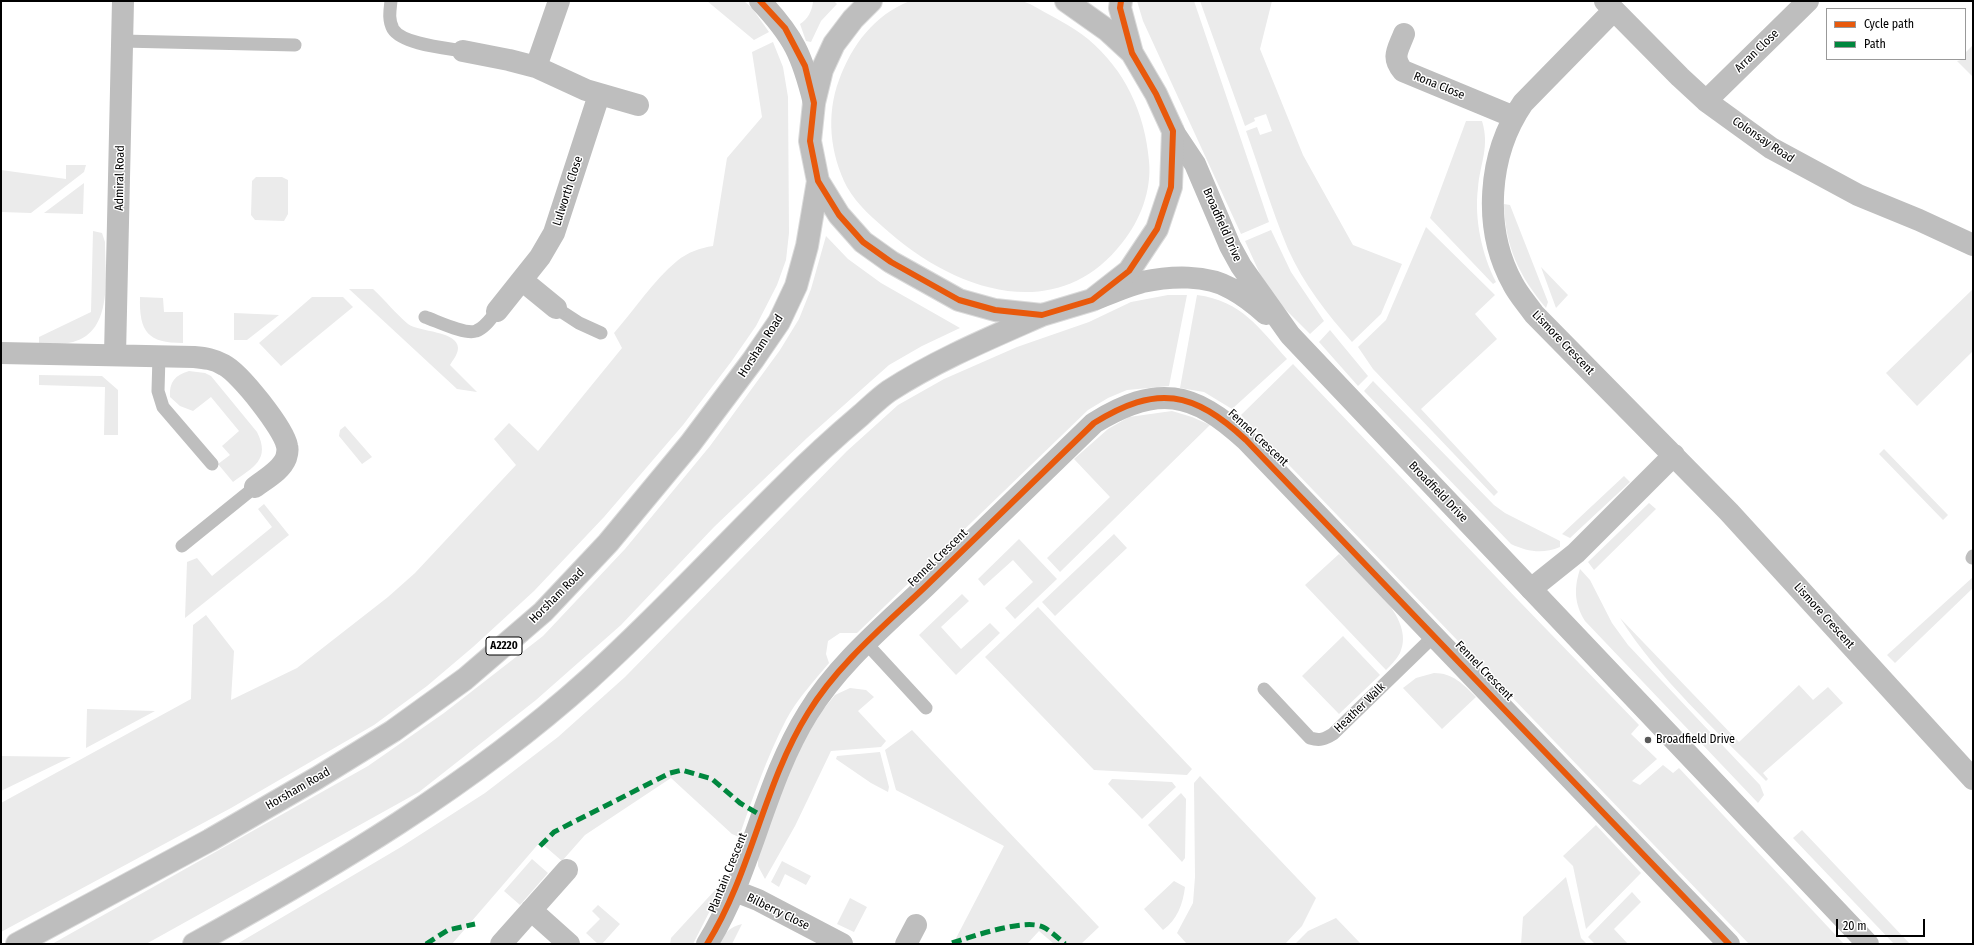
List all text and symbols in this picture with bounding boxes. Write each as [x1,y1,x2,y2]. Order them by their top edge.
legend [1826,8,1966,60]
text: Cycle path [1864,17,1914,31]
street label: Arran Close [1732,26,1782,76]
text: Path [1864,37,1886,51]
street label: Rona Close [1411,69,1467,103]
street label: Colonsay Road [1729,114,1797,166]
street label: Admiral Road [112,145,128,211]
street label: Lulworth Close [550,154,586,228]
street label: Broadfield Drive [1199,186,1245,264]
street label: Lismore Crescent [1529,308,1597,378]
street label: Horsham Road [735,312,787,380]
street label: Fennel Crescent [1225,406,1291,470]
street label: Broadfield Drive [1405,459,1471,525]
street label: Fennel Crescent [905,526,971,590]
street label: Horsham Road [527,566,587,626]
street label: Lismore Crescent [1791,580,1857,652]
road number: A2220 [486,637,522,655]
street label: Fennel Crescent [1452,638,1516,704]
street label: Heather Walk [1332,680,1388,736]
place label: Broadfield Drive [1656,733,1735,747]
marker: Broadfield Drive [1643,735,1653,745]
street label: Horsham Road [263,765,333,813]
street label: Plantain Crescent [705,831,751,915]
street label: Bilberry Close [744,891,812,933]
scale bar [1838,911,1927,937]
text: 20 m [1843,919,1867,933]

